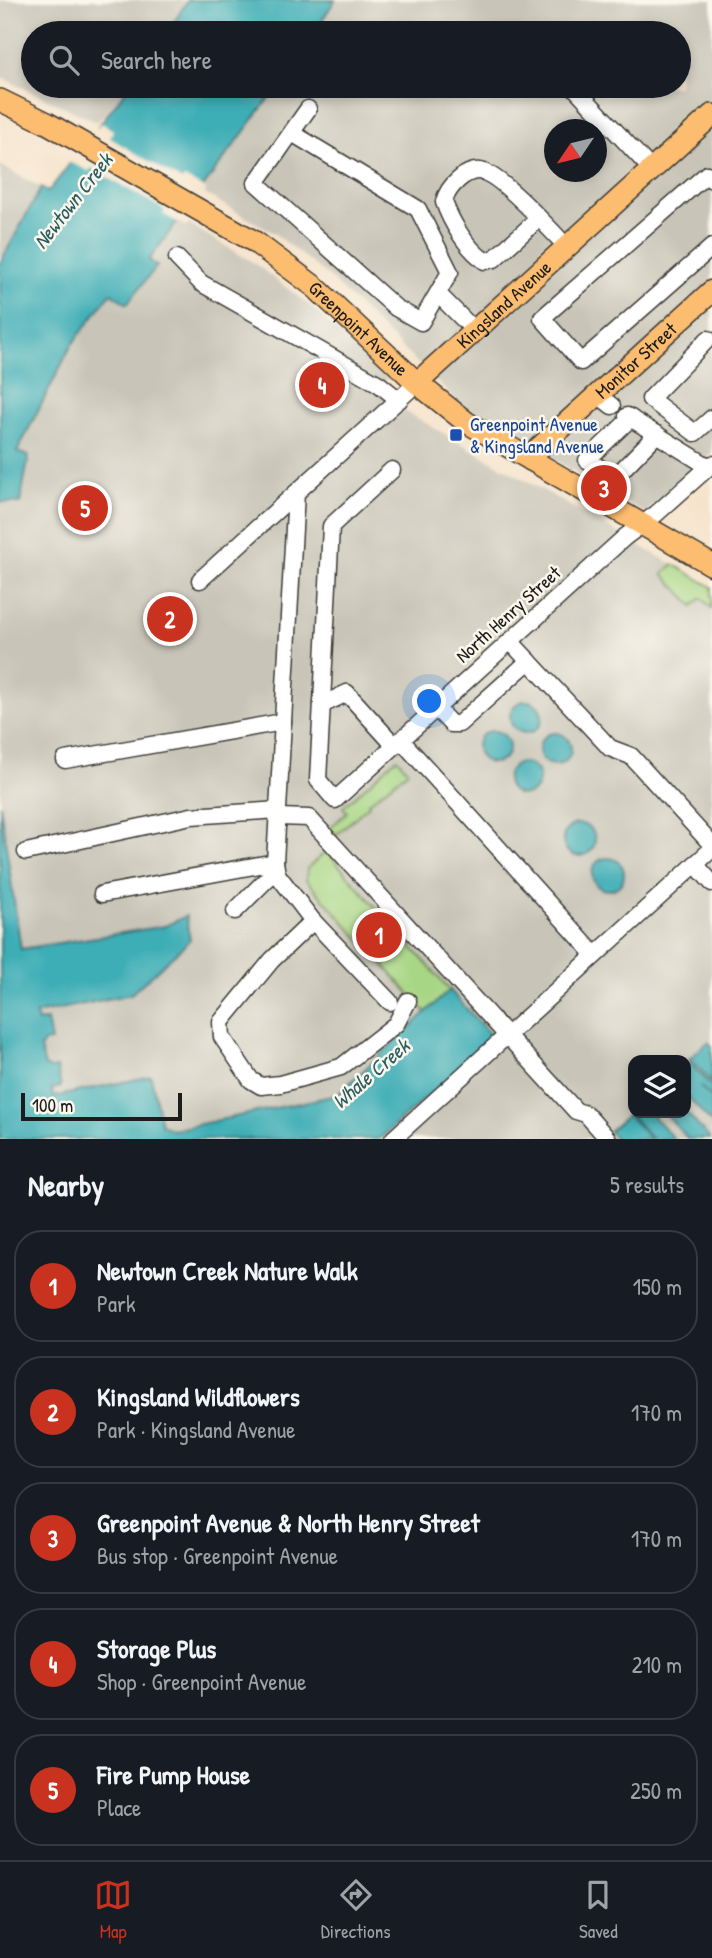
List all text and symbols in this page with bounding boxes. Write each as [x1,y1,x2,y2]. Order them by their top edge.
search box [21,21,691,98]
icon: search [45,41,83,79]
text: Search here [101,42,212,77]
north arrow [544,119,607,182]
water label: Newtown Creek [26,145,121,255]
street label: Kingsland Avenue [451,254,557,354]
street label: Greenpoint Avenue [303,275,415,382]
street label: Monitor Street [589,316,683,404]
pin: 4 [299,359,345,411]
place label: Greenpoint Avenue & Kingsland Avenue [470,411,604,459]
marker: Greenpoint Avenue & Kingsland Avenue [448,427,464,443]
pin: 3 [581,462,627,514]
pin: 5 [62,482,108,534]
street label: North Henry Street [450,560,566,668]
pin: 2 [147,593,193,645]
your location [412,684,446,718]
pin: 1 [356,909,402,961]
water label: Whale Creek [326,1030,417,1115]
map controls [628,1055,691,1118]
button: layers [628,1055,691,1118]
scale bar [21,1090,182,1122]
text: 100 m [32,1092,73,1118]
text: Nearby [28,1165,104,1205]
text: 5 results [610,1169,684,1200]
text: Newtown Creek Nature Walk [97,1253,358,1288]
text: 1 [49,1271,57,1302]
text: 150 m [633,1271,682,1302]
text: Park [97,1288,135,1319]
text: Kingsland Wildflowers [97,1379,300,1414]
text: 2 [48,1397,58,1428]
text: 170 m [631,1397,682,1428]
text: Park · Kingsland Avenue [97,1414,295,1445]
text: Greenpoint Avenue & North Henry Street [97,1505,480,1540]
text: 3 [48,1523,58,1554]
text: 170 m [631,1523,682,1554]
text: Bus stop · Greenpoint Avenue [97,1540,338,1571]
text: Storage Plus [97,1631,216,1666]
text: 4 [49,1649,57,1680]
text: 210 m [632,1649,682,1680]
text: Shop · Greenpoint Avenue [97,1666,306,1697]
text: Fire Pump House [97,1757,250,1792]
text: 5 [48,1775,58,1806]
text: 250 m [630,1775,682,1806]
text: Place [97,1792,141,1823]
tab: Map [94,1876,132,1944]
tab: Directions [321,1876,391,1944]
tab: Saved [579,1876,618,1944]

